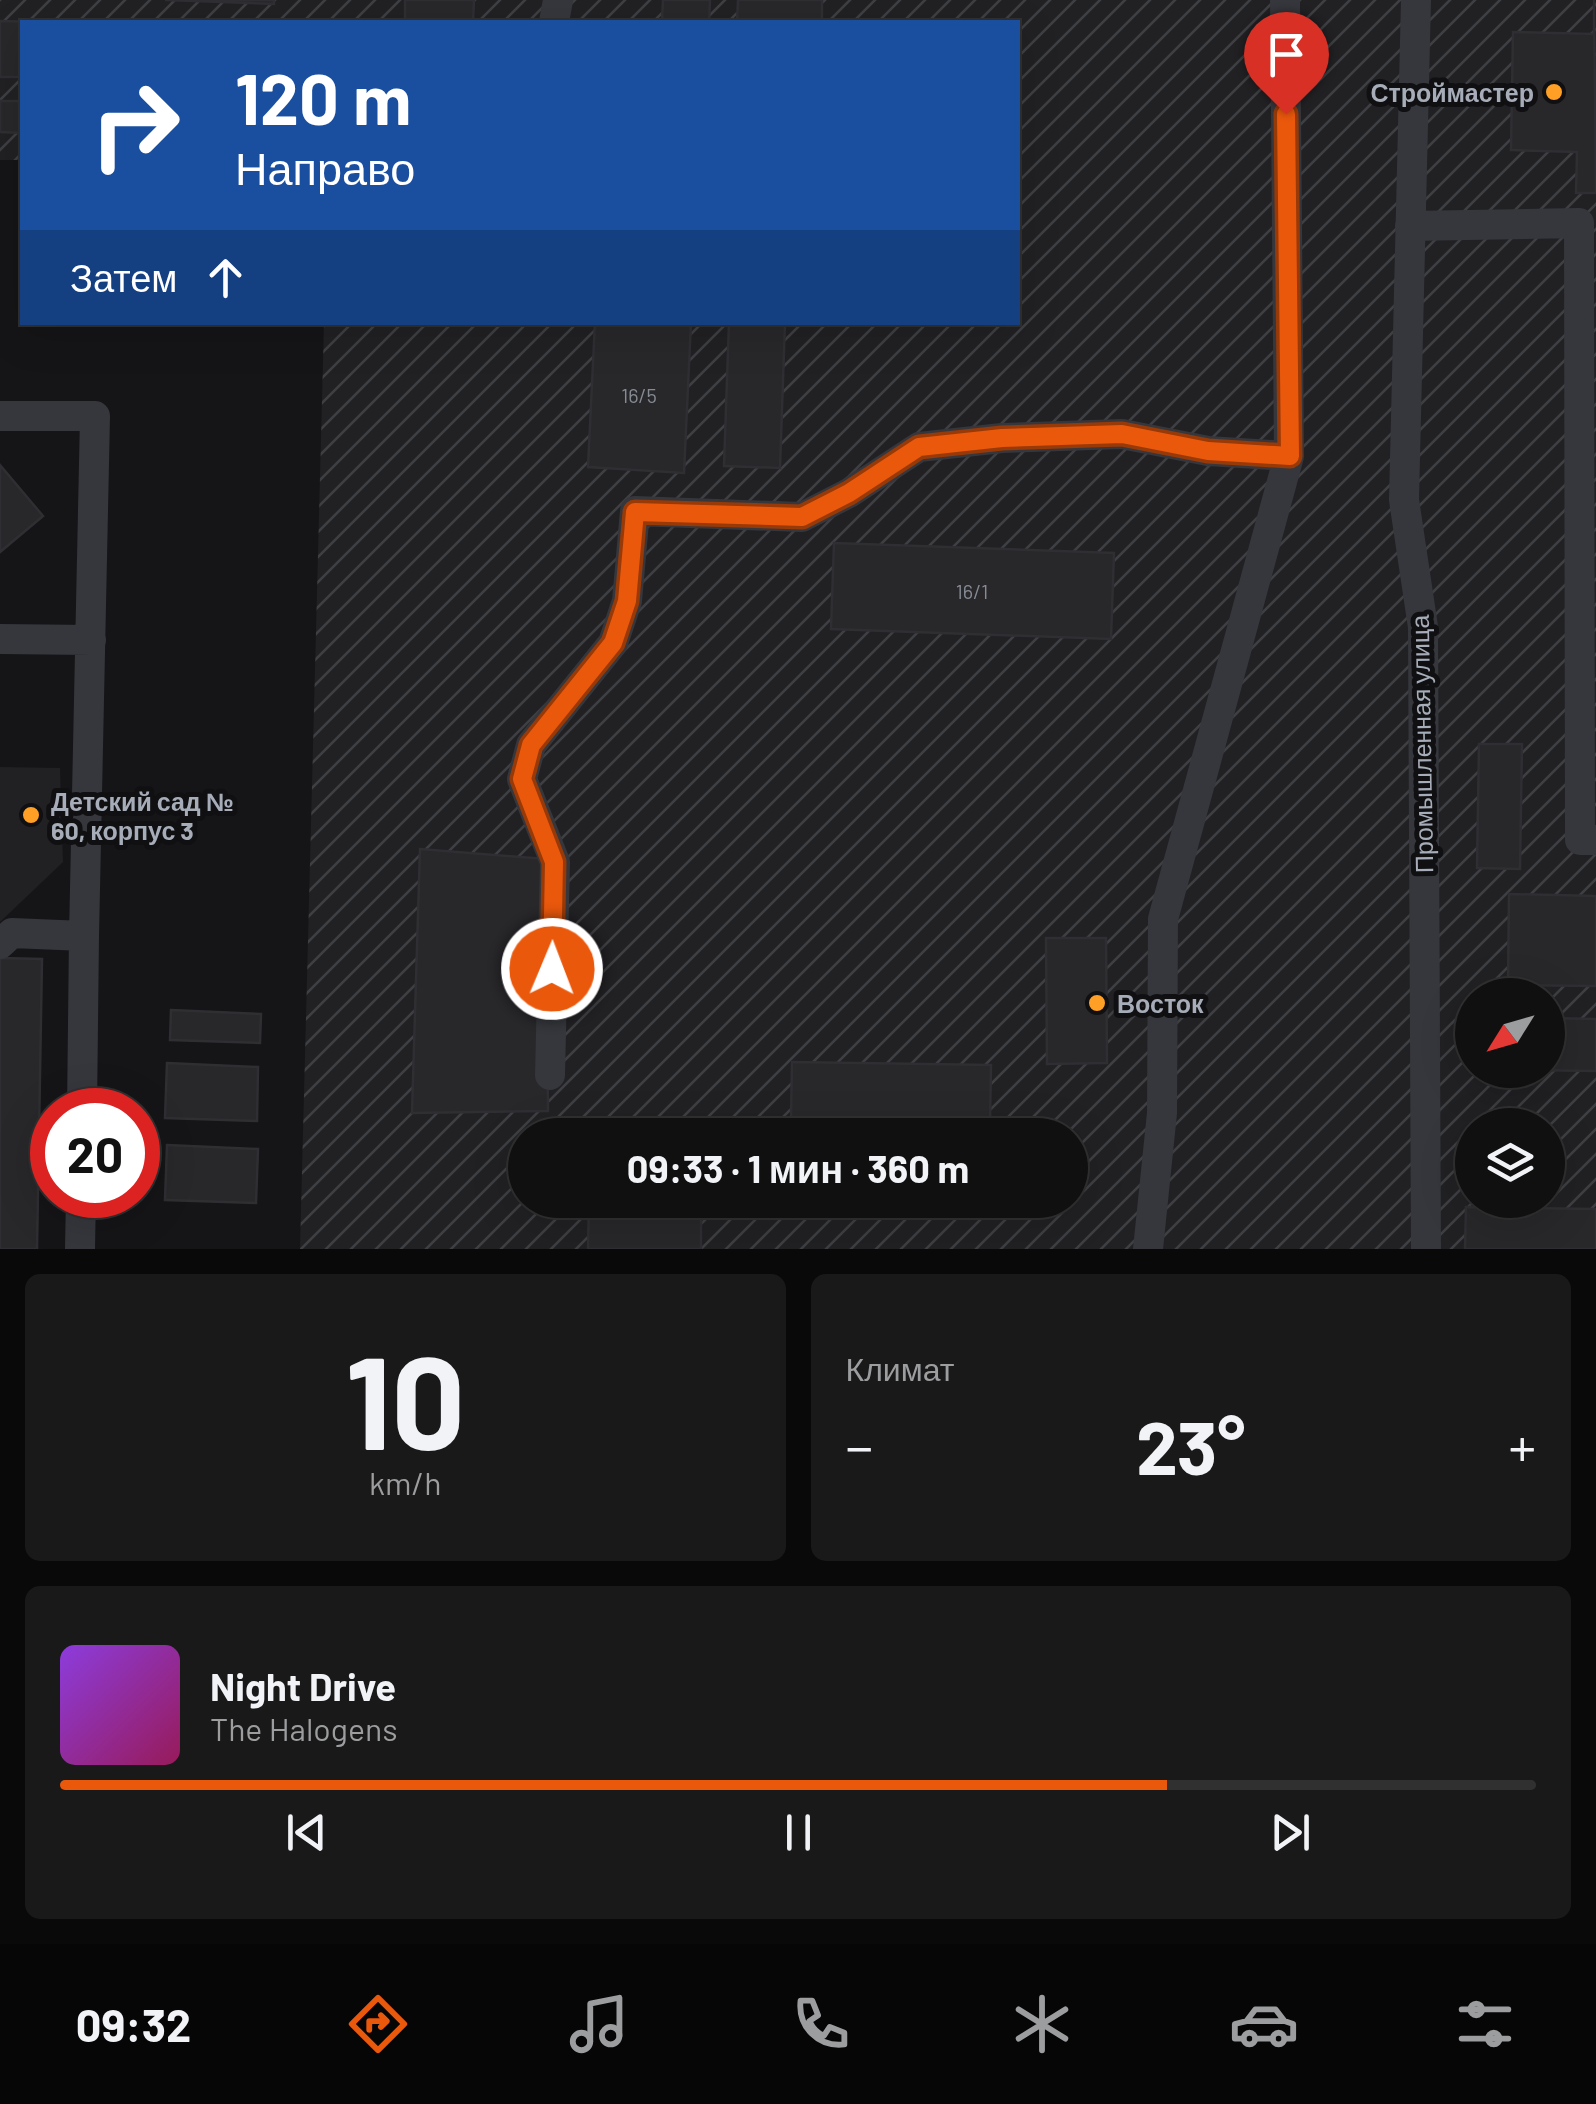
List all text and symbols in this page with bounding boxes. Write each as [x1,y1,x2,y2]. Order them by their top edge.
pin [1244,12,1329,115]
icon: arrive [1259,27,1314,82]
text: 120 m [235,55,411,139]
icon: right [70,60,200,190]
place label: Строймастер [1370,77,1534,107]
marker: Строймастер [1543,81,1565,103]
text: Направо [235,140,415,194]
icon: ahead [198,250,253,305]
text: Затем [70,254,178,300]
house number: 16/5 [621,383,657,407]
house number: 16/1 [956,579,988,603]
street label: Промышленная улица [1404,615,1438,873]
place label: Детский сад № 60, корпус 3 [51,786,234,845]
marker: Детский сад № 60, корпус 3 [20,804,42,826]
position arrow [500,917,604,1021]
north arrow [1455,978,1565,1088]
map controls [1455,978,1565,1218]
place label: Восток [1117,988,1204,1018]
marker: Восток [1086,992,1108,1014]
speed limit sign: 20 [30,1088,160,1218]
button: layers [1455,1108,1565,1218]
text: 09:33 · 1 мин · 360 m [627,1145,969,1191]
text: 10 [345,1320,465,1476]
text: Климат [846,1349,954,1387]
text: 23° [1136,1400,1246,1490]
text: − [846,1412,873,1478]
text: + [1508,1412,1536,1478]
text: km/h [369,1463,441,1501]
text: Night Drive [210,1663,396,1709]
text: The Halogens [210,1709,398,1747]
icon: previous [279,1805,334,1860]
icon: pause [771,1805,826,1860]
icon: next [1263,1805,1318,1860]
icon: directions [343,1989,413,2059]
icon: music [564,1989,634,2059]
icon: phone [786,1989,856,2059]
icon: climate [1007,1989,1077,2059]
icon: car [1229,1989,1299,2059]
icon: filters [1450,1989,1520,2059]
text: 09:32 [76,1997,191,2051]

